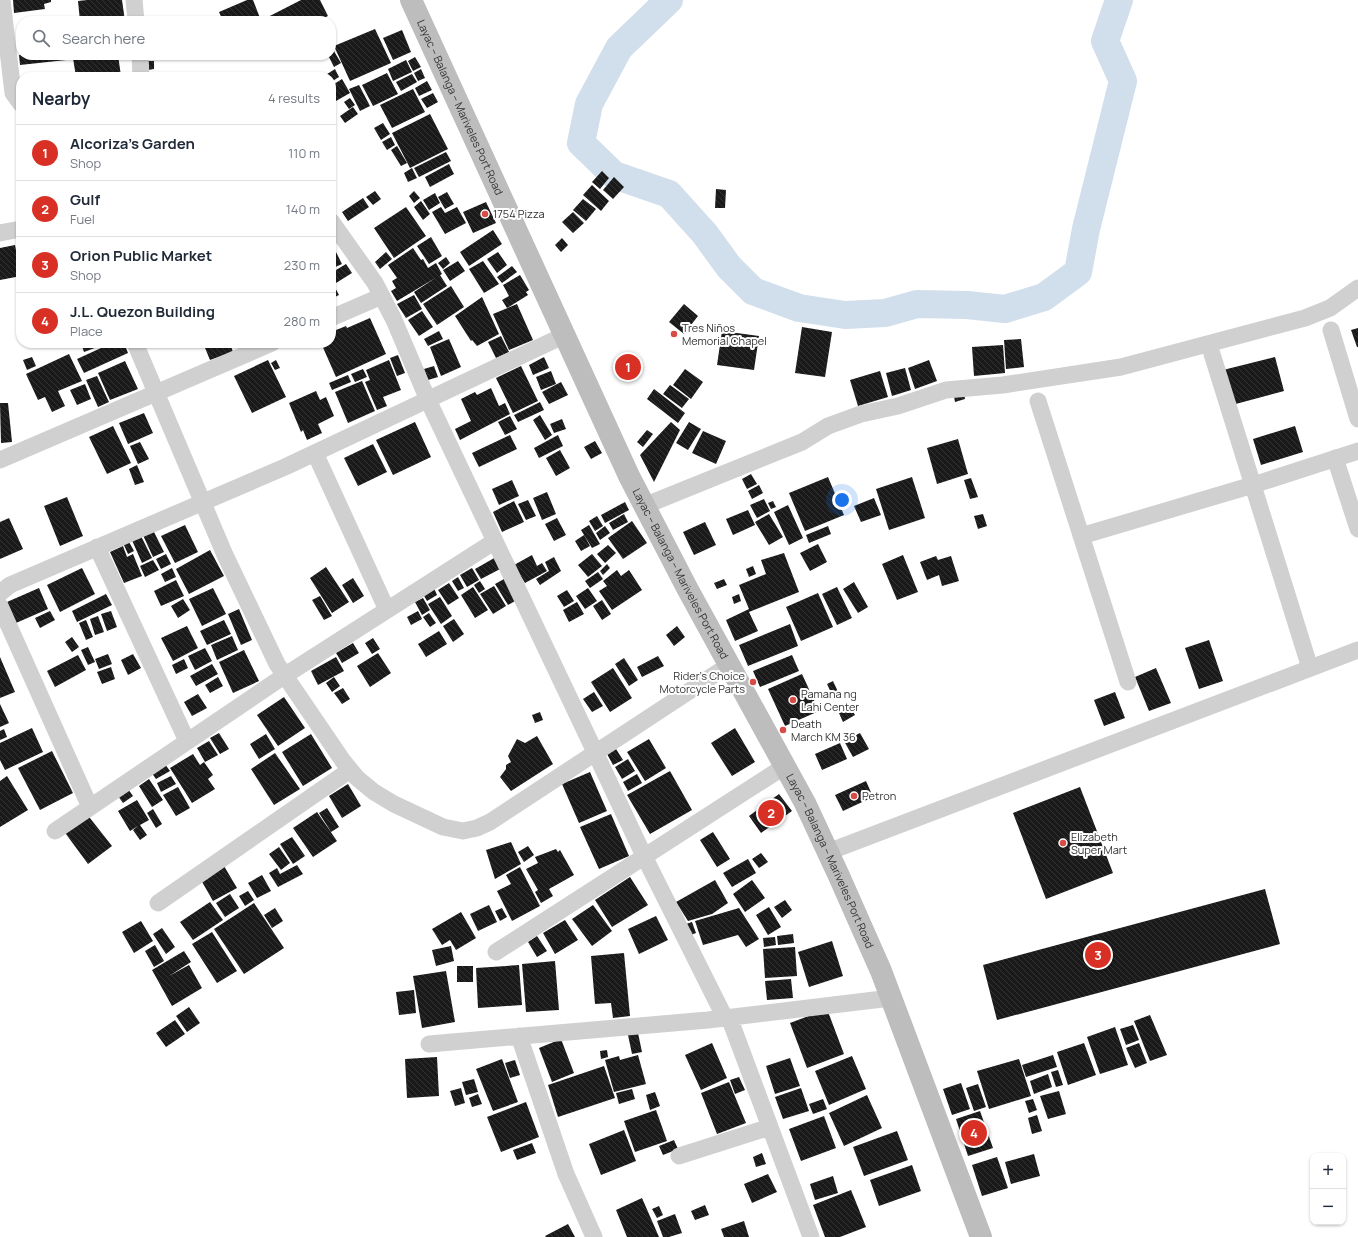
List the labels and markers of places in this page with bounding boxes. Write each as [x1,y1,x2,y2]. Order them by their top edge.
place label: 1754 Pizza [493,206,545,221]
marker: 1754 Pizza [480,209,490,219]
place label: Tres Niños Memorial Chapel [682,320,767,348]
marker: Tres Niños Memorial Chapel [669,329,679,339]
pin: 1 [615,352,641,382]
place label: Rider's Choice Motorcycle Parts [659,668,746,696]
marker: Rider's Choice Motorcycle Parts [748,677,758,687]
place label: Pamana ng Lahi Center [801,686,859,714]
marker: Pamana ng Lahi Center [788,695,798,705]
place label: Death March KM 36 [791,716,856,744]
marker: Death March KM 36 [778,725,788,735]
place label: Petron [862,788,896,803]
marker: Petron [849,791,859,801]
pin: 2 [758,798,784,828]
place label: Elizabeth Super Mart [1071,829,1127,857]
marker: Elizabeth Super Mart [1058,838,1068,848]
pin: 3 [1085,940,1111,970]
pin: 4 [961,1118,987,1148]

